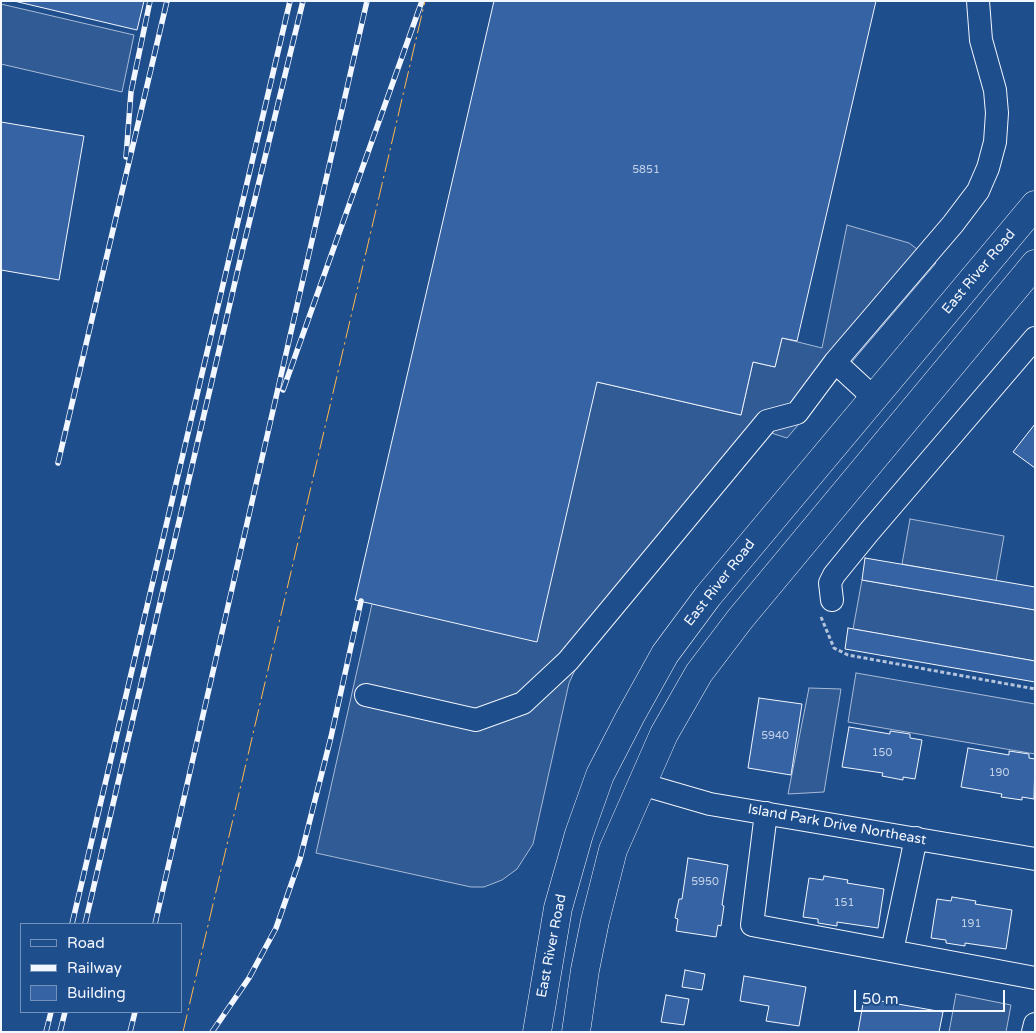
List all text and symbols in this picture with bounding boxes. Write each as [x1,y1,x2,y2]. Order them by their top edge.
house number: 5851 [632,163,660,177]
street label: East River Road [939,226,1019,318]
street label: East River Road [681,536,759,630]
house number: 5940 [761,729,789,743]
house number: 150 [872,746,892,760]
house number: 190 [989,766,1009,780]
street label: Island Park Drive Northeast [746,801,928,849]
house number: 5950 [691,875,719,889]
street label: East River Road [534,893,570,999]
house number: 151 [834,896,854,910]
house number: 191 [961,917,981,931]
legend [20,923,182,1013]
text: Road [67,934,105,952]
text: Railway [67,959,122,977]
scale bar [856,980,1007,1012]
text: Building [67,984,126,1002]
text: 50 m [862,990,899,1008]

